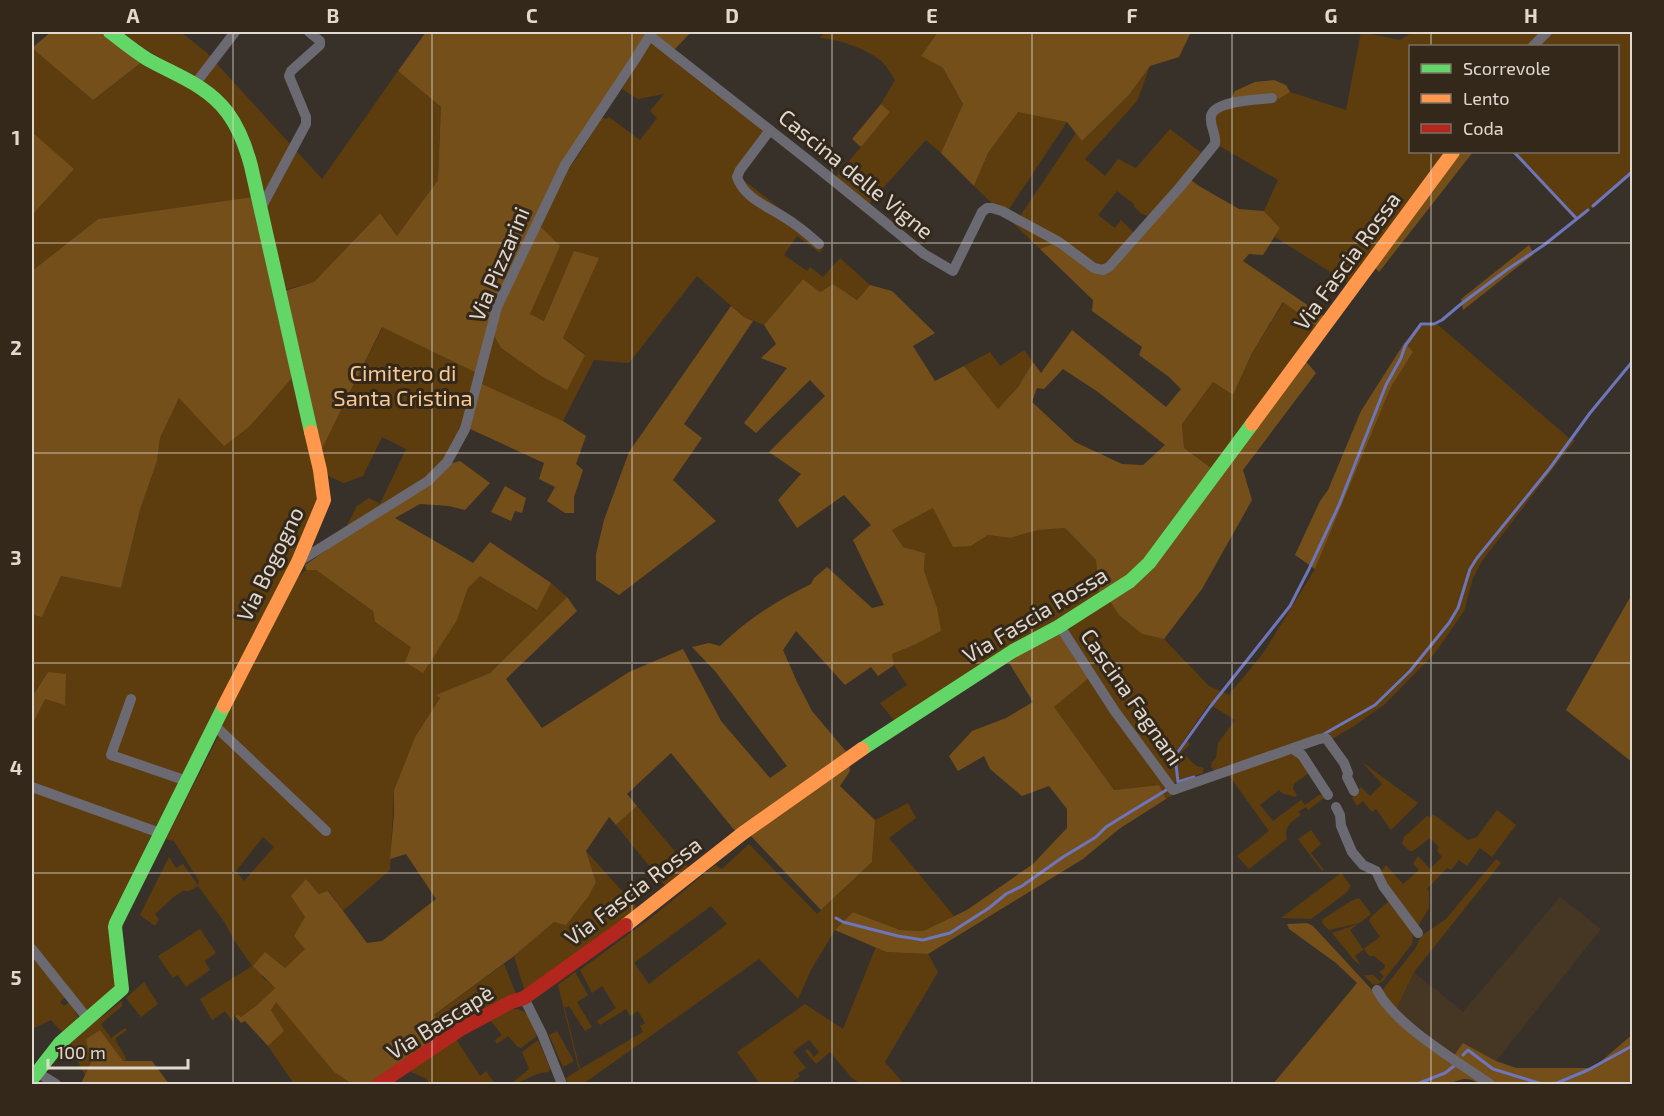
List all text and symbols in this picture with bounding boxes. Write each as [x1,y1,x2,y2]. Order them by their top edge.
text: A [126,3,140,27]
text: B [327,3,339,27]
text: C [526,3,538,27]
text: D [725,3,739,27]
text: E [926,3,938,27]
text: F [1126,3,1138,27]
text: G [1325,3,1337,27]
text: H [1524,3,1538,27]
legend [1409,45,1619,153]
text: Scorrevole [1463,57,1550,79]
text: Lento [1463,87,1509,109]
street label: Cascina delle Vigne [774,103,939,243]
text: Coda [1463,117,1504,139]
text: 1 [12,125,20,149]
street label: Via Fascia Rossa [1287,186,1405,334]
street label: Via Pizzarini [462,203,534,325]
text: 2 [10,335,22,359]
park label: Cimitero di Santa Cristina [333,359,473,410]
street label: Via Bogogno [230,502,308,625]
text: 3 [10,545,22,569]
street label: Via Fascia Rossa [957,561,1111,668]
street label: Cascina Fagnani [1076,623,1190,770]
text: 4 [10,755,23,779]
street label: Via Fascia Rossa [559,830,706,950]
text: 5 [10,965,22,989]
street label: Via Bascapè [382,978,497,1064]
scale bar [48,1032,188,1070]
text: 100 m [57,1041,106,1063]

